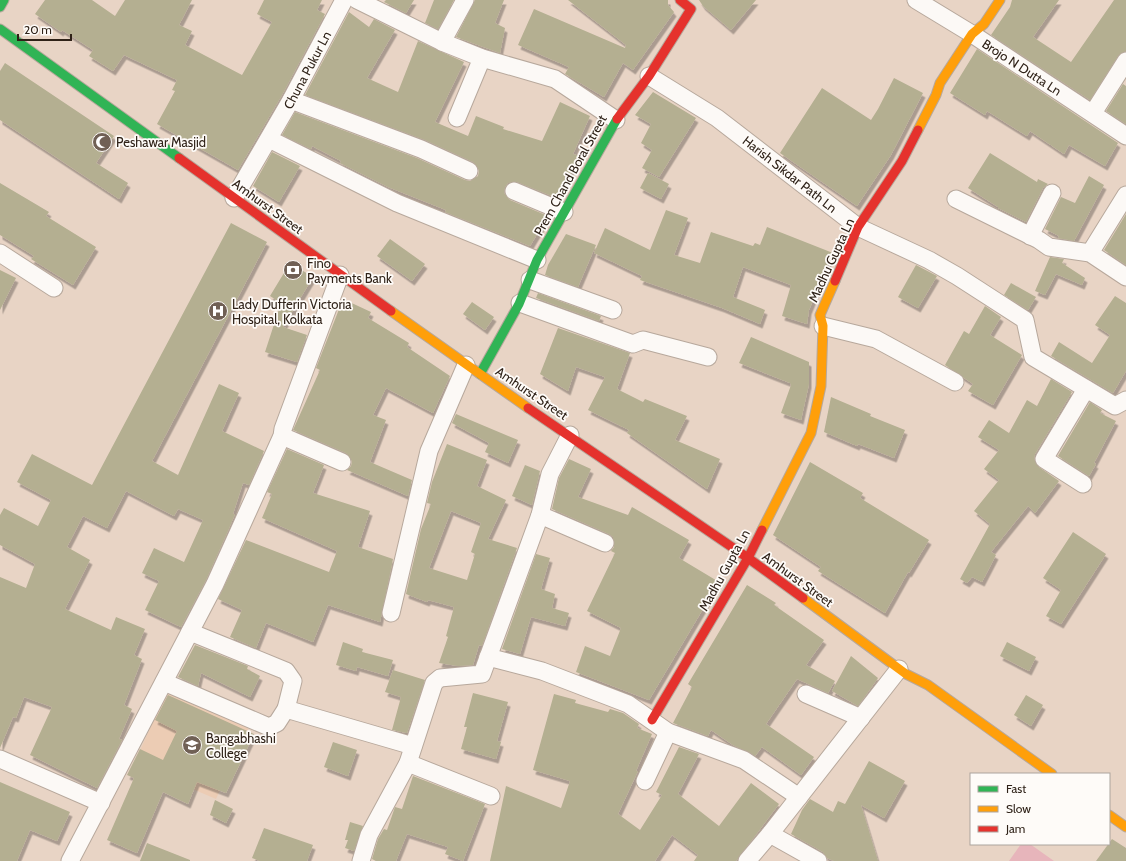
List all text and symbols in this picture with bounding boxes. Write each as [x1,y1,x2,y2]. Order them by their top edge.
scale bar [18,16,71,42]
text: 20 m [24,22,52,37]
street label: Chuna Pukur Ln [280,28,334,112]
street label: Brojo N Dutta Ln [979,35,1065,99]
street label: Prem Chand Boral Street [530,111,610,238]
mosque icon: Peshawar Masjid [91,131,113,153]
street label: Harish Sikdar Path Ln [740,132,840,216]
place label: Peshawar Masjid [116,134,206,151]
street label: Amhurst Street [230,175,307,237]
street label: Madhu Gupta Ln [805,216,857,304]
place label: Fino Payments Bank [307,255,392,286]
bank icon: Fino Payments Bank [282,259,304,281]
place label: Lady Dufferin Victoria Hospital, Kolkata [232,296,352,327]
hospital icon: Lady Dufferin Victoria Hospital, Kolkata [207,300,229,322]
street label: Amhurst Street [493,363,572,423]
street label: Madhu Gupta Ln [695,526,753,614]
street label: Amhurst Street [760,548,837,610]
place label: Bangabhashi College [206,730,276,761]
school or university icon: Bangabhashi College [181,734,203,756]
legend [970,773,1110,845]
text: Fast [1006,781,1026,796]
text: Slow [1006,801,1031,816]
text: Jam [1005,821,1025,836]

